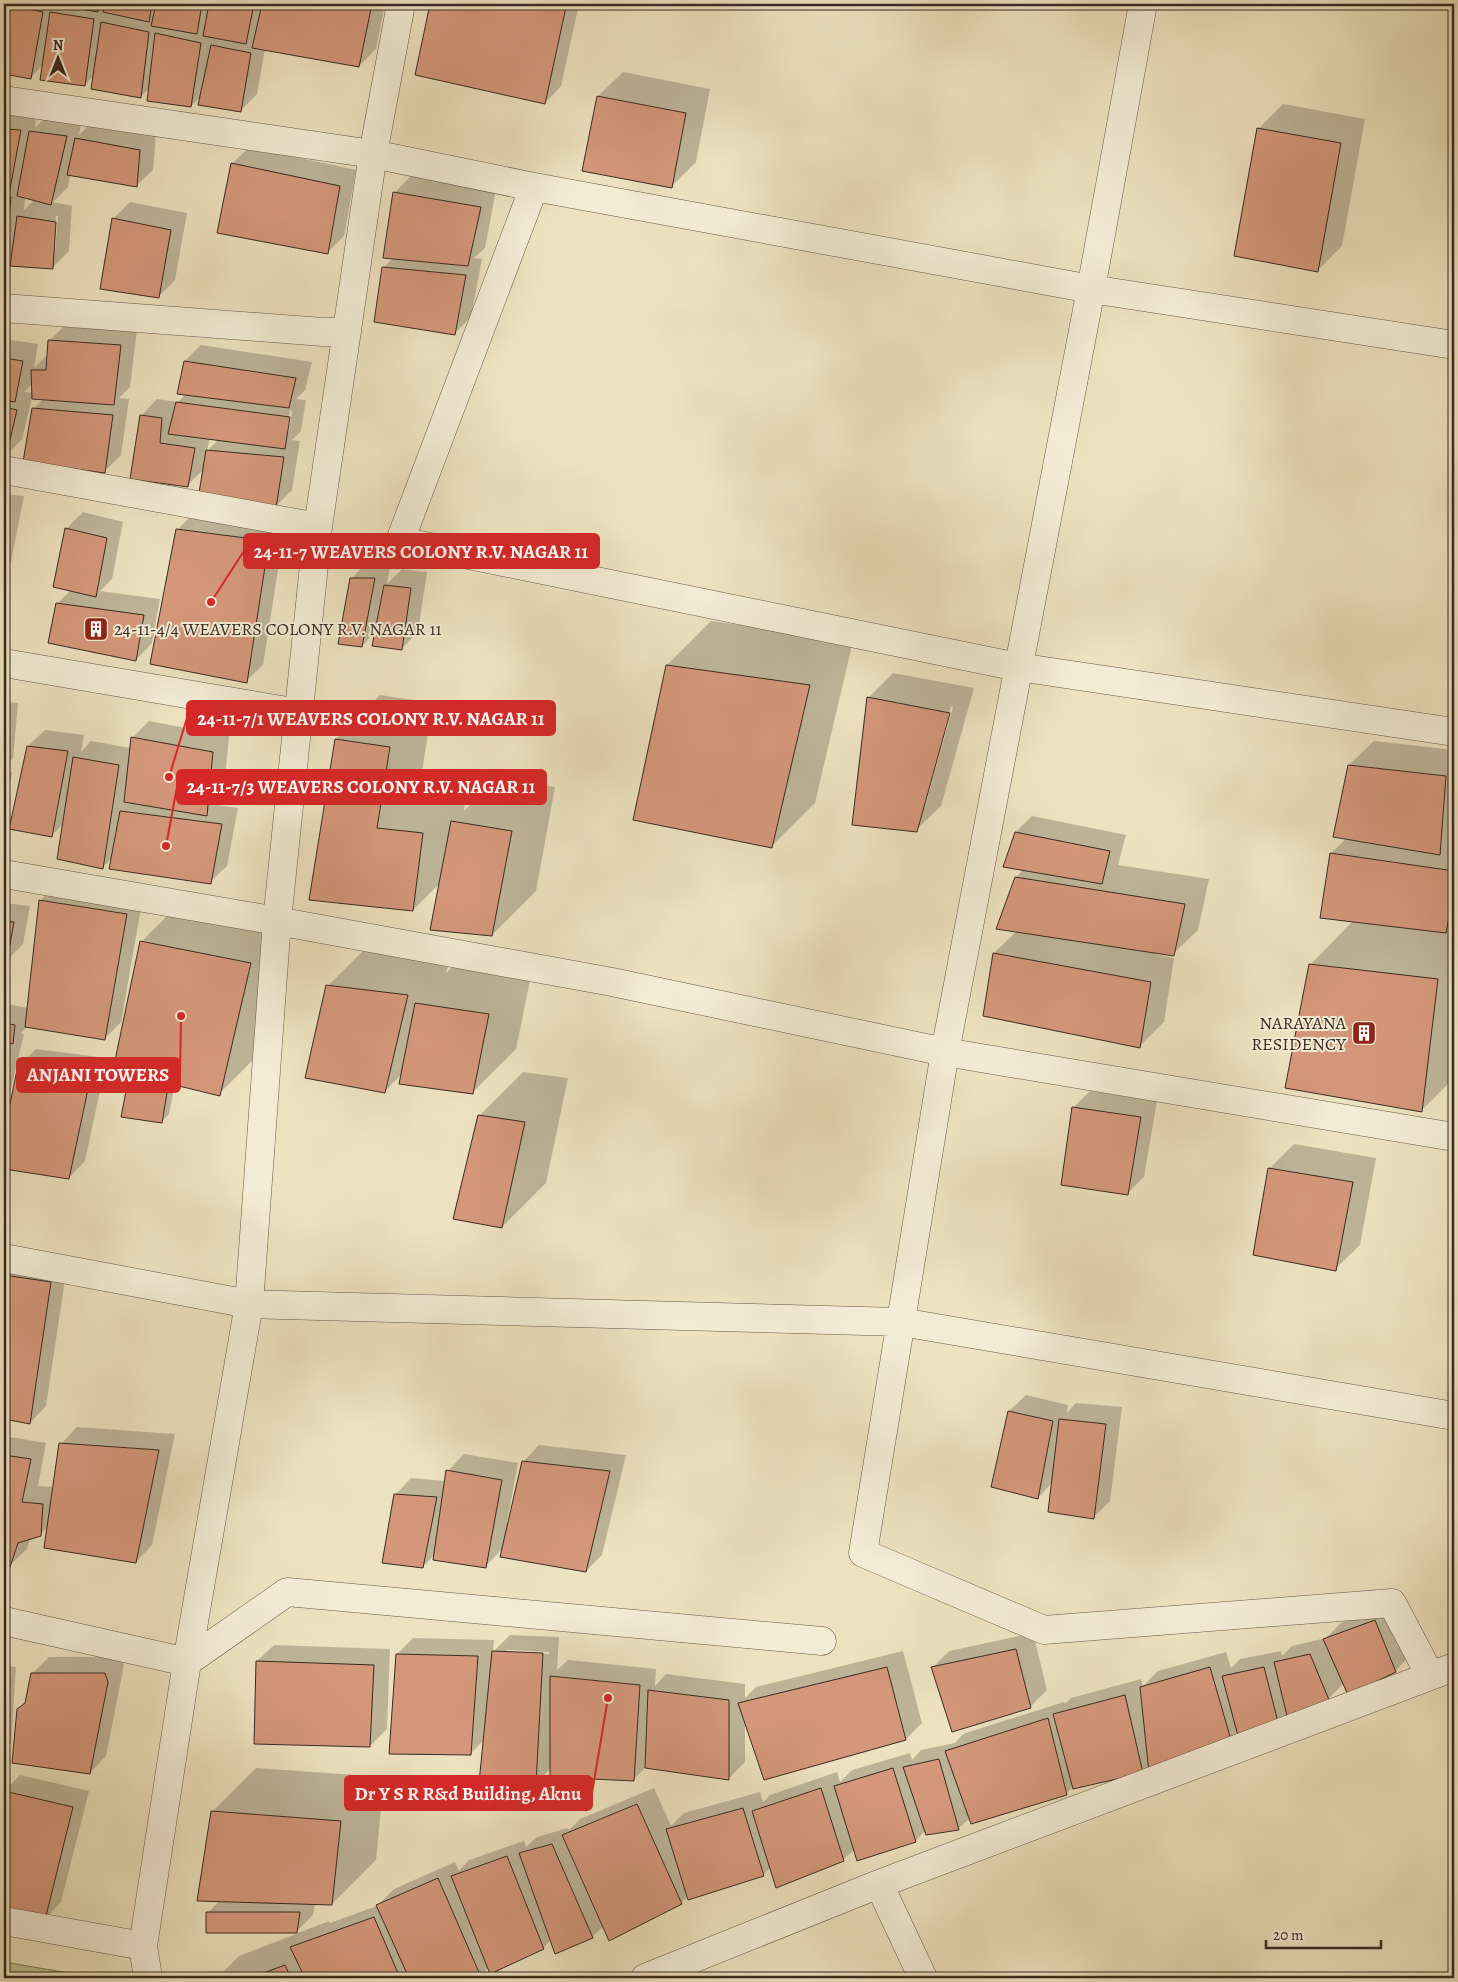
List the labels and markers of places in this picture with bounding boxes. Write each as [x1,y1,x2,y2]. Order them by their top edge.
callout: 24-11-7 WEAVERS COLONY R.V. NAGAR 11 [244,534,599,568]
building icon: 24-11-4/4 WEAVERS COLONY R.V. NAGAR 11 [83,616,109,642]
place label: 24-11-4/4 WEAVERS COLONY R.V. NAGAR 11 [114,617,442,641]
callout: 24-11-7/1 WEAVERS COLONY R.V. NAGAR 11 [187,701,555,735]
callout: 24-11-7/3 WEAVERS COLONY R.V. NAGAR 11 [177,770,546,804]
place label: NARAYANA RESIDENCY [1251,1011,1347,1056]
building icon: NARAYANA RESIDENCY [1351,1020,1377,1046]
callout: ANJANI TOWERS [17,1058,180,1092]
callout: Dr Y S R R&d Building, Aknu [345,1776,592,1810]

